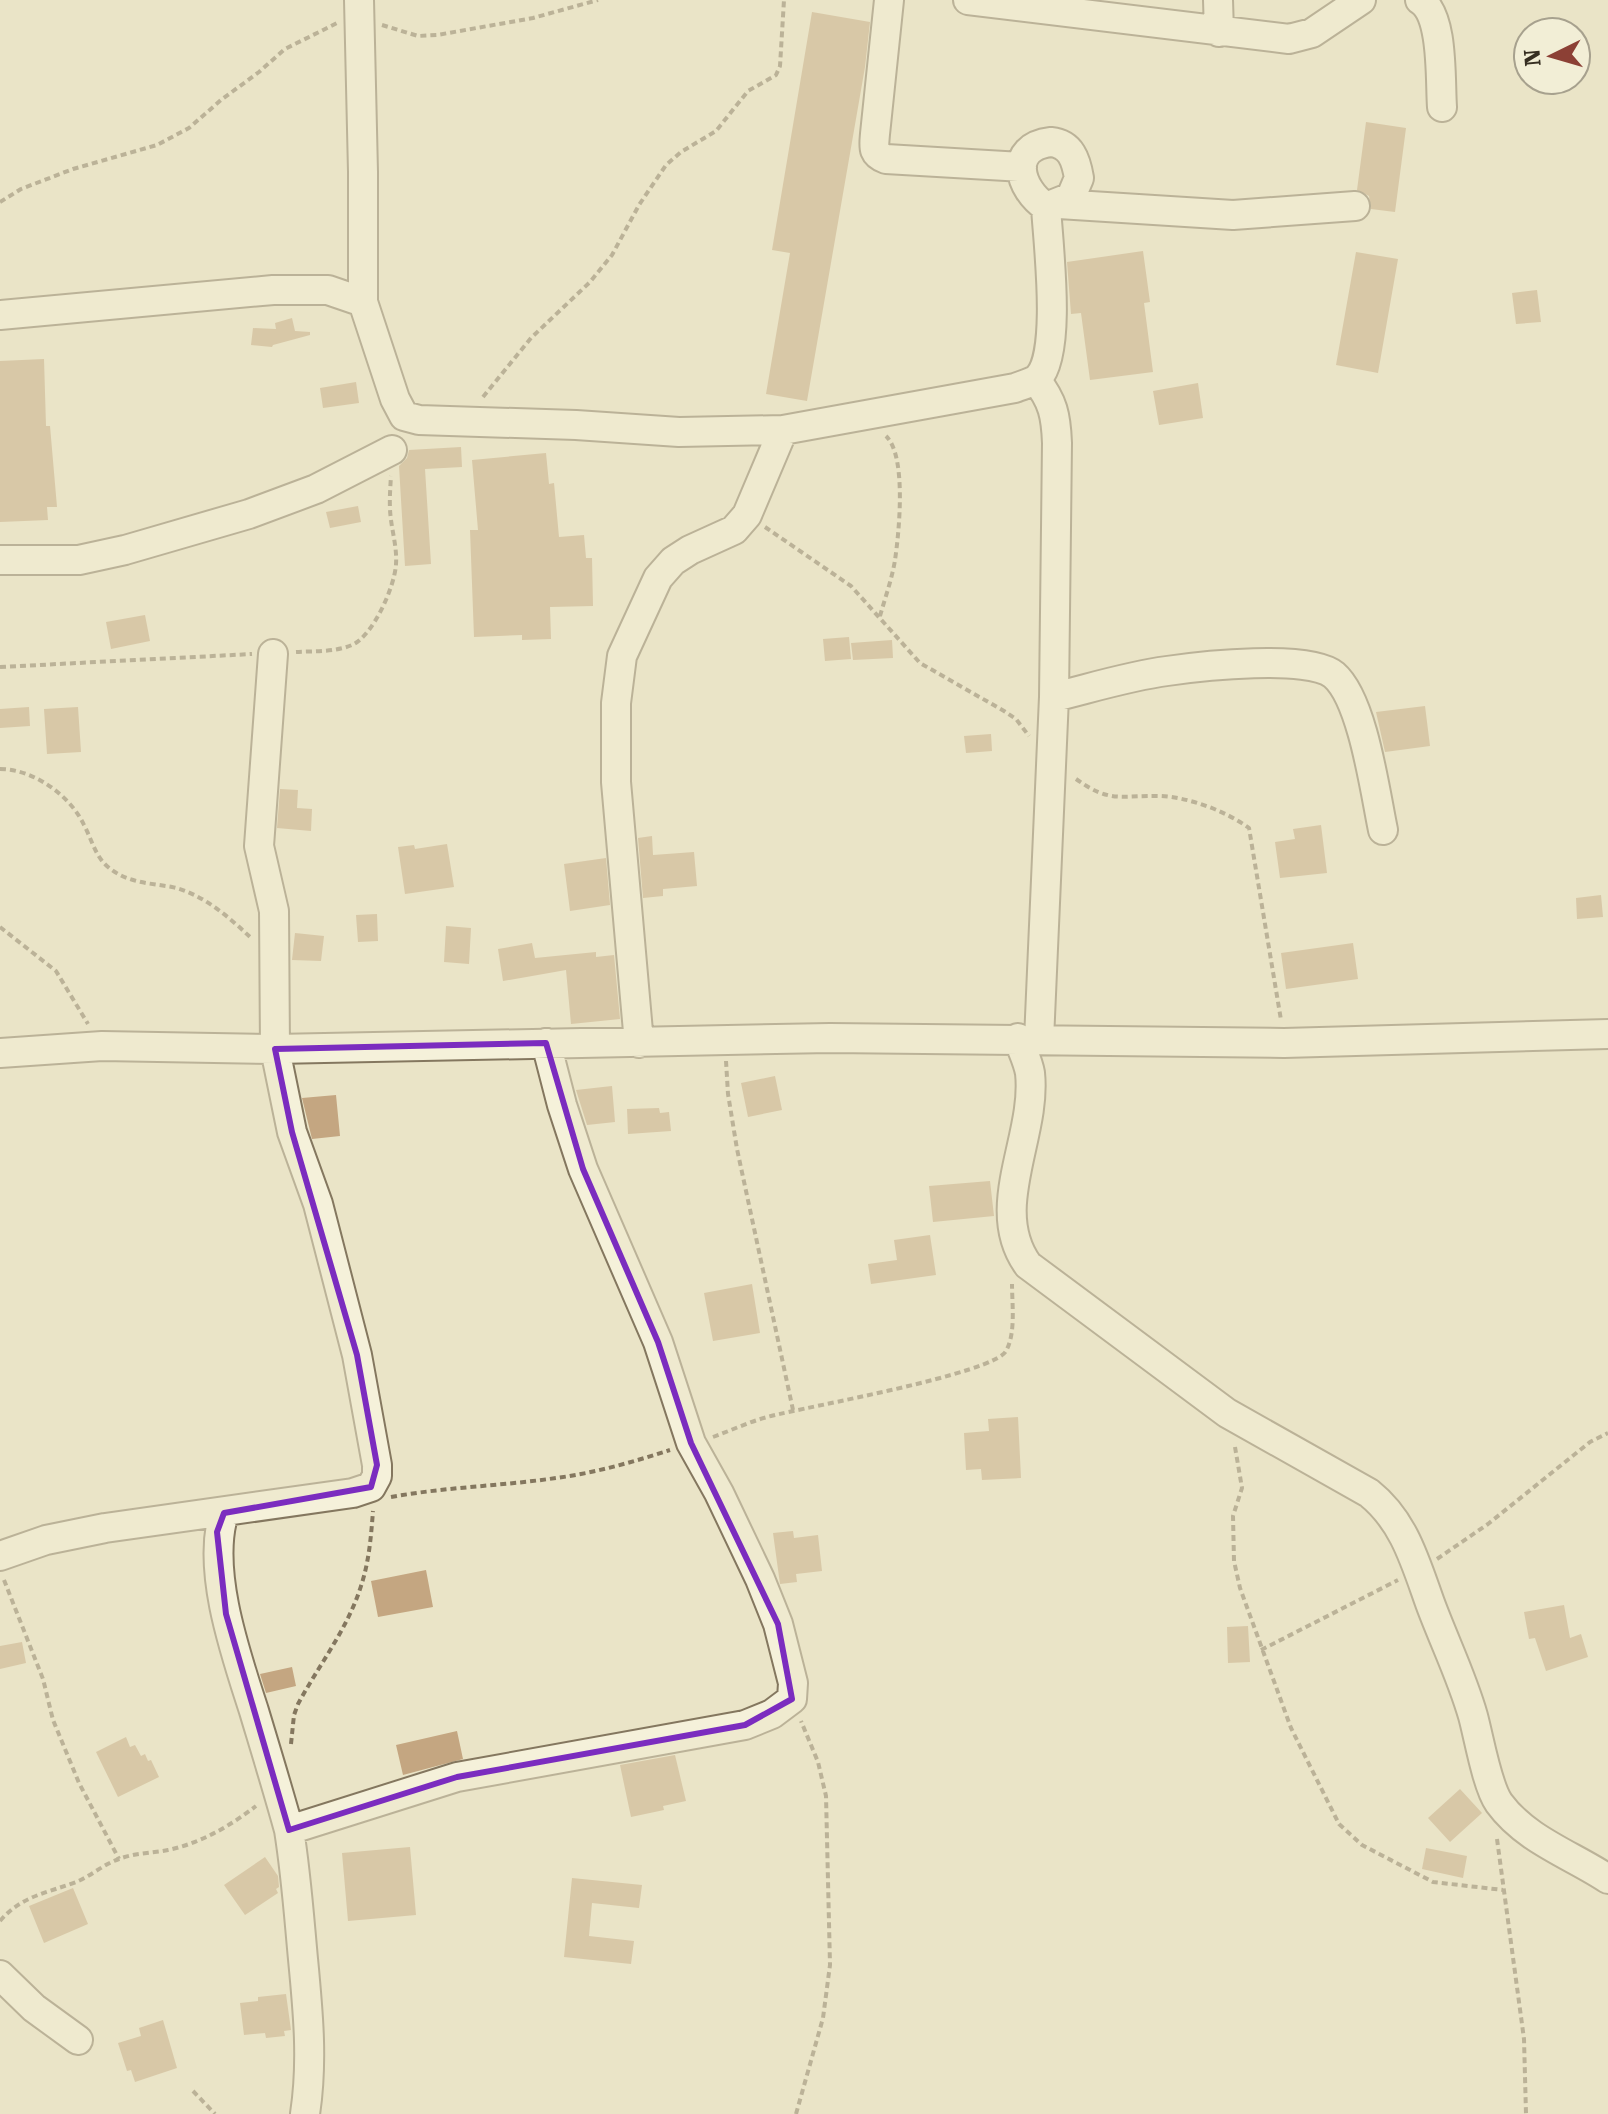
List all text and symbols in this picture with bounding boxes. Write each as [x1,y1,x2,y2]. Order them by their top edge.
north arrow [1512,16,1592,96]
text: N [1519,48,1546,67]

